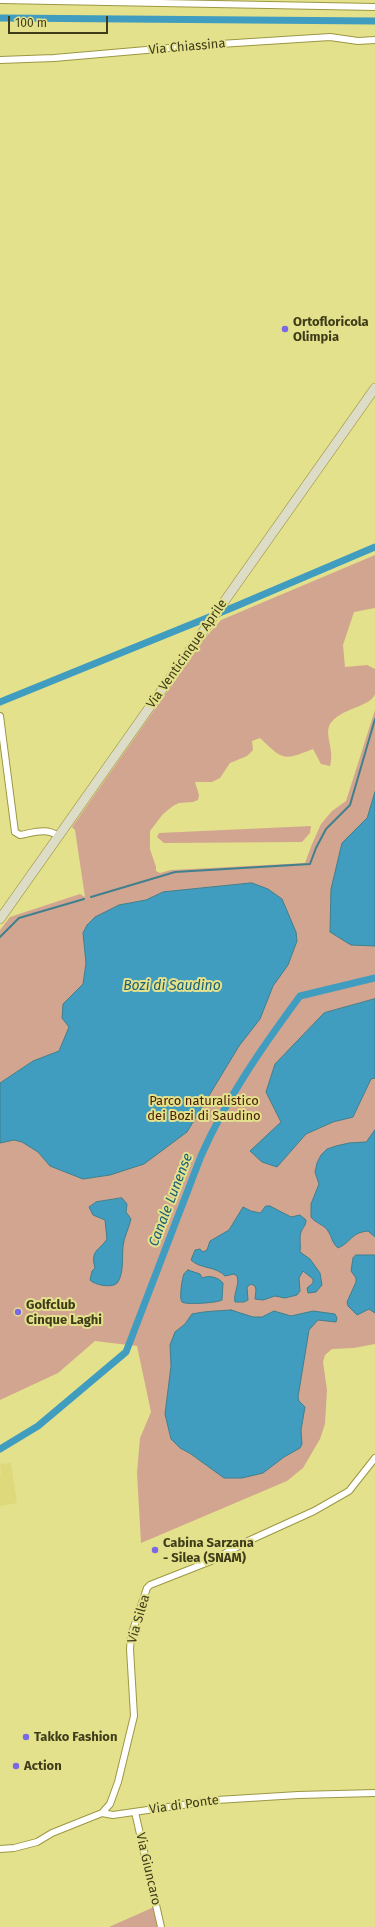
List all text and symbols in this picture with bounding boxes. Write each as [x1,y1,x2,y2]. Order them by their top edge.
scale bar [10,8,110,34]
text: 100 m [15,16,47,30]
street label: Via Chiassina [148,36,226,58]
place label: Ortofloricola Olimpia [293,314,369,345]
marker: Ortofloricola Olimpia [280,324,290,334]
street label: Via Venticinque Aprile [143,597,231,711]
water label: Bozi di Saudino [123,978,221,994]
park label: Parco naturalistico dei Bozi di Saudino [147,1093,261,1124]
water label: Canale Lunense [146,1151,196,1249]
place label: Golfclub Cinque Laghi [26,1297,102,1328]
marker: Golfclub Cinque Laghi [13,1307,23,1317]
place label: Cabina Sarzana - Silea (SNAM) [163,1535,254,1566]
marker: Cabina Sarzana - Silea (SNAM) [150,1545,160,1555]
street label: Via Silea [125,1593,153,1645]
place label: Takko Fashion [34,1729,117,1745]
marker: Takko Fashion [21,1732,31,1742]
place label: Action [24,1758,62,1774]
marker: Action [11,1761,21,1771]
street label: Via di Ponte [148,1792,220,1818]
street label: Via Giuncaro [132,1831,164,1907]

